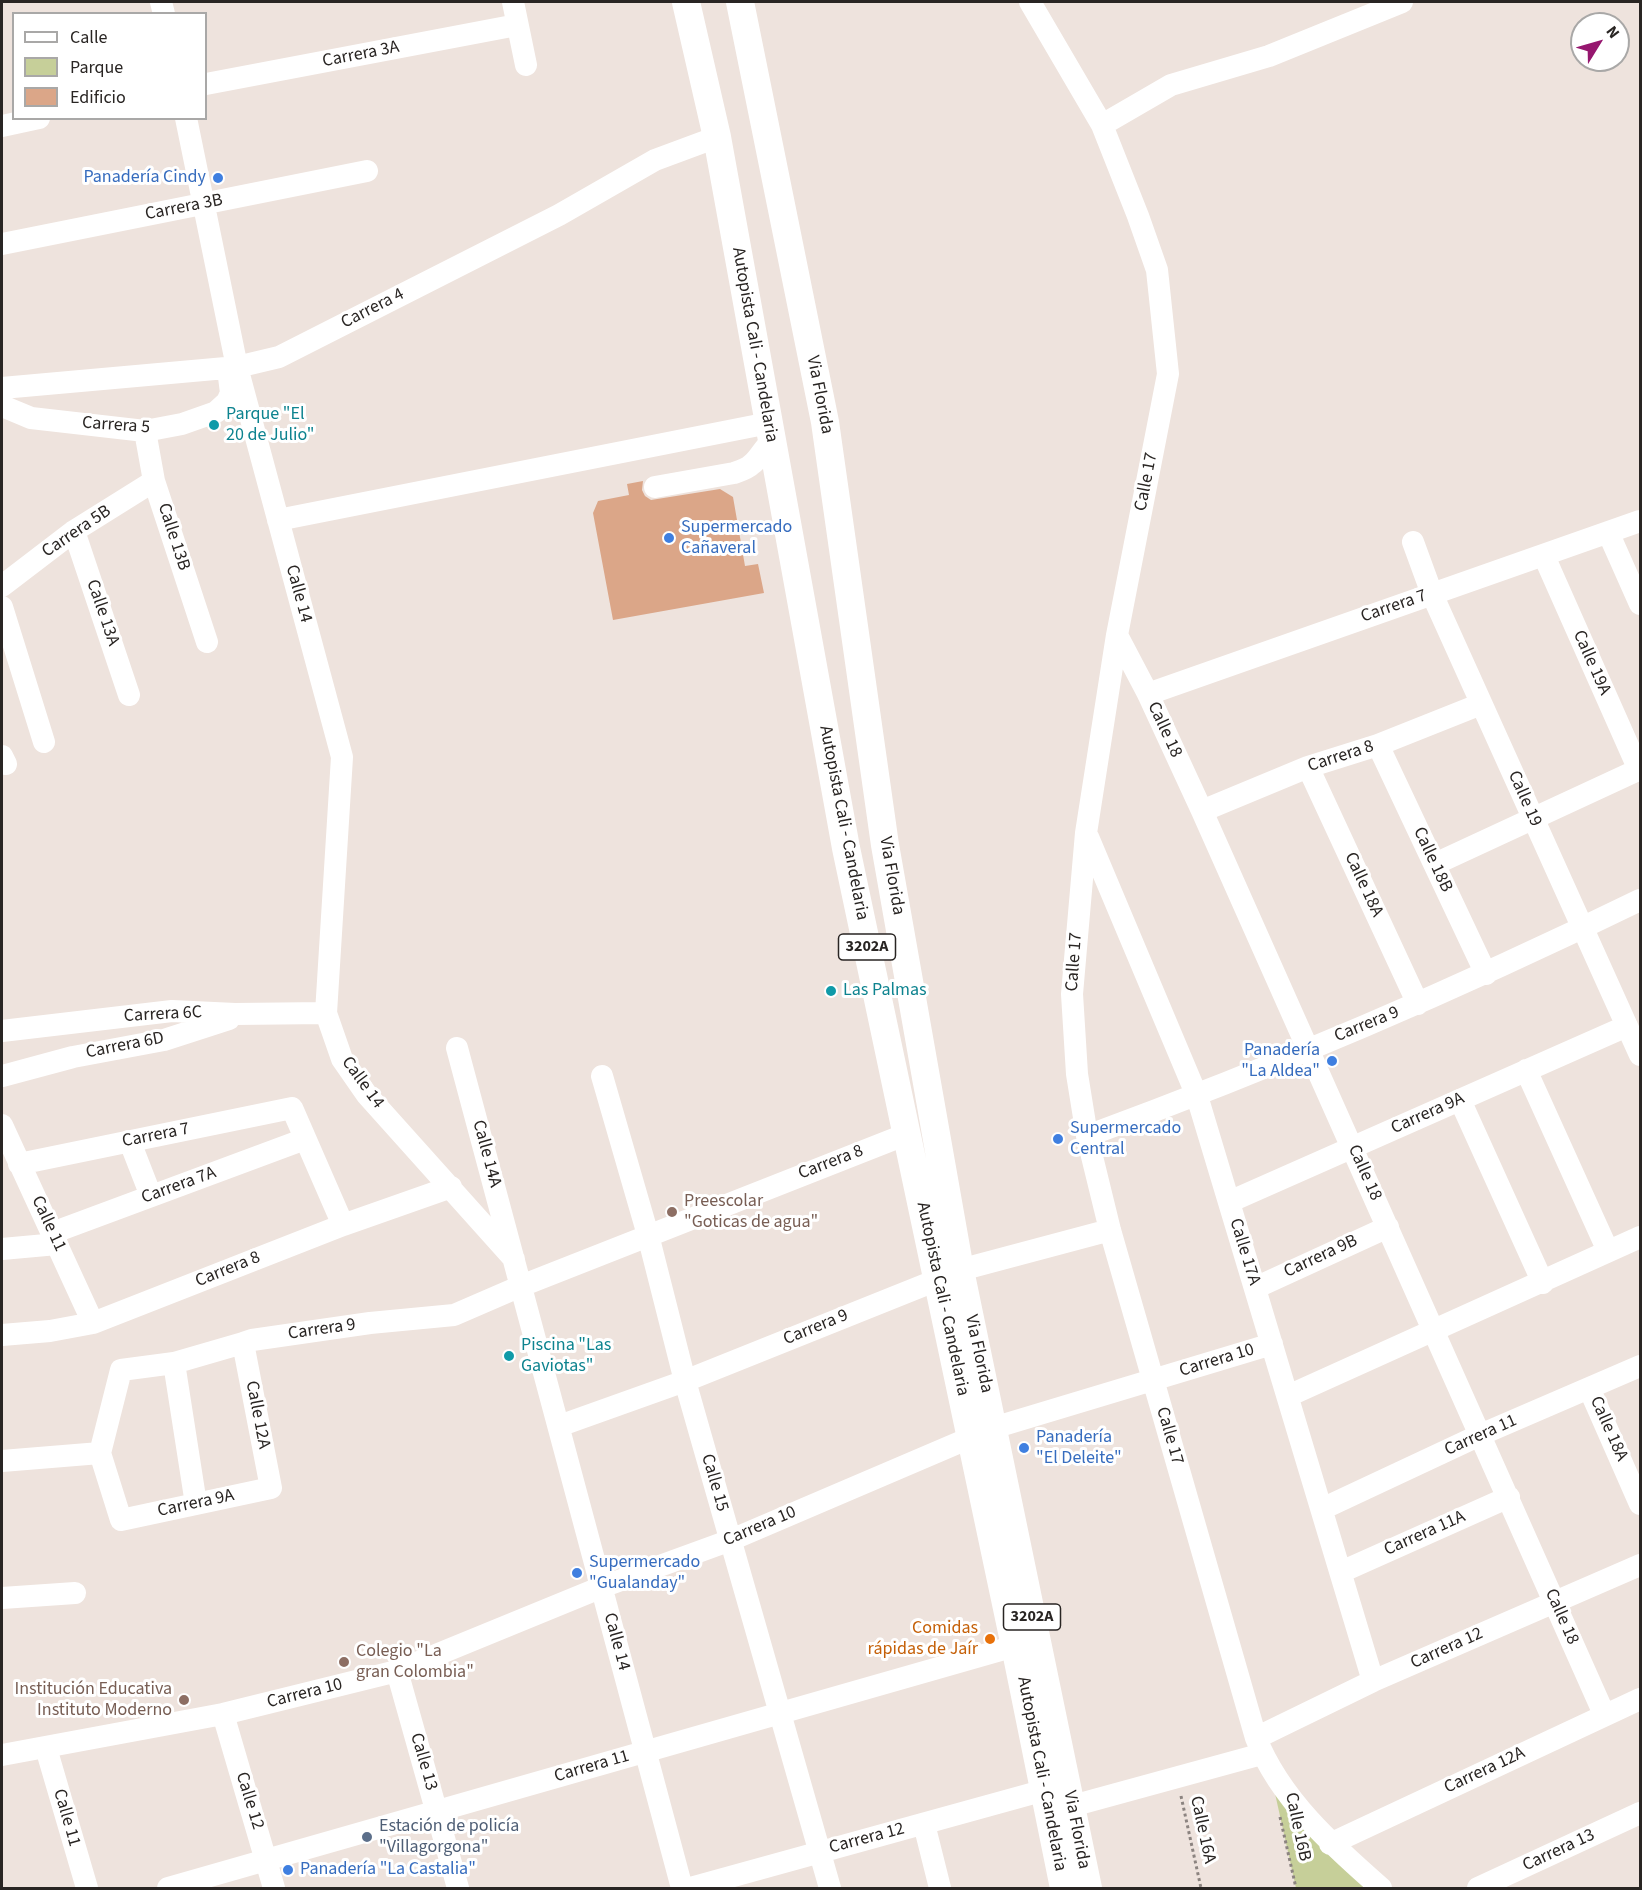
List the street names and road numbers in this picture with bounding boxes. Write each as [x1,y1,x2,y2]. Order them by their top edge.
street label: Carrera 3A [321,37,401,73]
street label: Carrera 3B [143,190,225,226]
street label: Autopista Cali - Candelaria [726,246,782,444]
street label: Carrera 4 [338,284,408,334]
street label: Via Florida [801,354,837,436]
street label: Carrera 5 [81,413,151,439]
street label: Calle 17 [1131,451,1163,513]
street label: Carrera 5B [38,501,116,563]
street label: Calle 13B [152,501,194,573]
street label: Calle 14 [280,563,316,625]
street label: Calle 13A [81,577,123,649]
street label: Carrera 7 [1358,586,1430,628]
street label: Calle 19A [1567,627,1615,699]
street label: Calle 18 [1142,699,1186,761]
street label: Autopista Cali - Candelaria [814,724,872,922]
street label: Carrera 8 [1305,736,1377,778]
street label: Calle 19 [1502,768,1546,830]
street label: Calle 18B [1408,824,1456,896]
street label: Via Florida [873,835,909,917]
street label: Calle 18A [1339,849,1387,921]
street label: Calle 17 [1062,932,1088,992]
road number: 3202A [838,934,896,960]
street label: Carrera 6C [123,1002,203,1028]
street label: Carrera 9 [1331,1002,1403,1048]
street label: Carrera 6D [84,1028,166,1064]
street label: Calle 14 [336,1053,388,1113]
street label: Carrera 9A [1388,1088,1468,1140]
street label: Calle 14A [467,1118,505,1190]
street label: Carrera 7 [121,1119,191,1153]
street label: Carrera 8 [795,1141,867,1185]
street label: Calle 18 [1342,1142,1386,1204]
street label: Carrera 7A [139,1163,219,1209]
street label: Calle 11 [26,1193,70,1255]
street label: Autopista Cali - Candelaria [911,1200,973,1398]
street label: Calle 17A [1224,1216,1264,1288]
street label: Carrera 9B [1281,1231,1361,1283]
street label: Carrera 8 [192,1247,264,1293]
street label: Carrera 9 [780,1305,852,1351]
street label: Via Florida [959,1313,997,1395]
street label: Carrera 9 [287,1315,357,1345]
street label: Carrera 10 [1177,1339,1257,1383]
street label: Calle 12A [240,1379,274,1451]
street label: Calle 18A [1584,1393,1632,1465]
street label: Calle 17 [1150,1405,1188,1467]
street label: Carrera 11 [1441,1410,1521,1462]
street label: Calle 15 [695,1452,733,1514]
street label: Carrera 9A [156,1485,236,1523]
street label: Carrera 10 [720,1502,800,1552]
street label: Carrera 11A [1381,1506,1469,1562]
street label: Calle 18 [1539,1586,1583,1648]
road number: 3202A [1004,1604,1060,1630]
street label: Calle 14 [598,1611,634,1673]
street label: Carrera 12 [1407,1623,1487,1675]
street label: Carrera 10 [265,1674,345,1714]
street label: Autopista Cali - Candelaria [1012,1675,1070,1873]
street label: Calle 13 [404,1731,442,1793]
street label: Carrera 12A [1441,1743,1529,1799]
street label: Carrera 11 [552,1746,632,1788]
street label: Calle 12 [230,1770,268,1832]
street label: Calle 11 [47,1787,85,1849]
street label: Via Florida [1058,1789,1094,1871]
street label: Calle 16B [1279,1791,1315,1863]
street label: Calle 16A [1184,1794,1220,1866]
street label: Carrera 12 [827,1819,907,1859]
street label: Carrera 13 [1520,1825,1598,1877]

